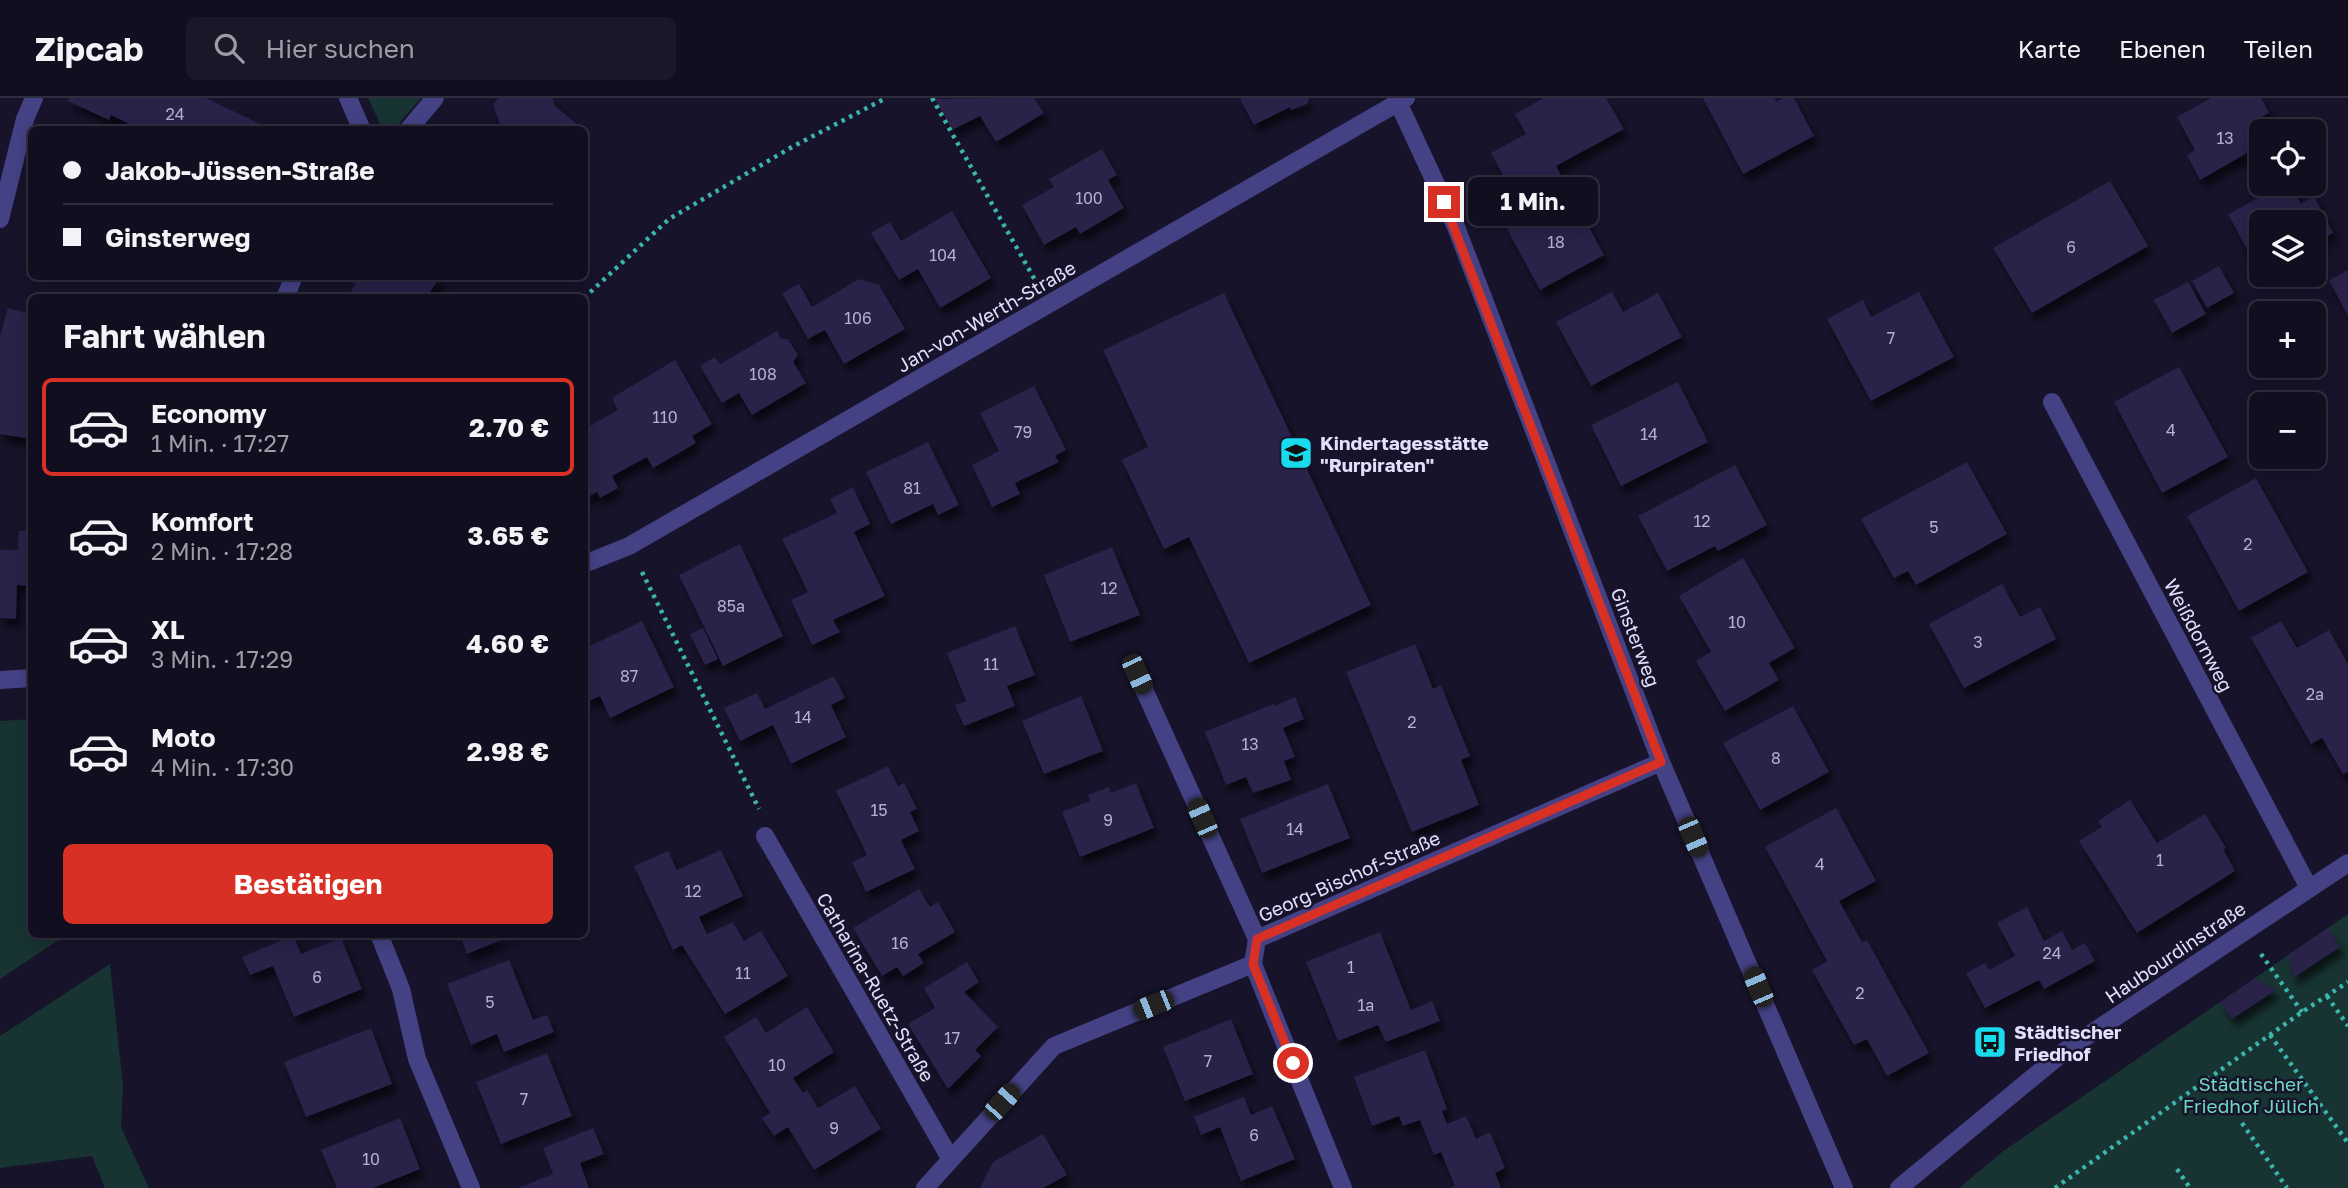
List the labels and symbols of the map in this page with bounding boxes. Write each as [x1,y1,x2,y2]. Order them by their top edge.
house number: 24 [165,104,185,124]
house number: 13 [2216,128,2234,148]
callout: 1 Min. [1468,178,1598,226]
route end [1428,186,1460,218]
house number: 100 [1075,188,1103,208]
house number: 18 [1547,232,1565,252]
house number: 6 [2066,237,2076,257]
house number: 104 [929,245,957,265]
street label: Jan-von-Werth-Straße [893,255,1079,377]
house number: 106 [844,308,872,328]
house number: 7 [1887,328,1895,348]
house number: 108 [749,364,777,384]
house number: 110 [652,407,678,427]
house number: 4 [2166,420,2176,440]
house number: 79 [1014,422,1032,442]
house number: 14 [1640,424,1658,444]
place label: Kindertagesstätte "Rurpiraten" [1320,431,1489,476]
school or university icon: Kindertagesstätte "Rurpiraten" [1277,434,1315,472]
house number: 81 [903,478,921,498]
house number: 12 [1693,511,1711,531]
house number: 5 [1929,517,1939,537]
house number: 2 [2243,534,2253,554]
street label: Weißdornweg [2160,575,2238,695]
house number: 12 [1100,578,1118,598]
street label: Ginsterweg [1607,584,1665,690]
house number: 85a [717,596,745,616]
house number: 10 [1728,612,1746,632]
house number: 3 [1973,632,1983,652]
car [1119,651,1156,697]
house number: 11 [983,654,999,674]
house number: 87 [620,666,638,686]
house number: 2a [2306,684,2324,704]
house number: 14 [794,707,812,727]
house number: 2 [1407,712,1417,732]
house number: 13 [1241,734,1259,754]
house number: 8 [1771,748,1781,768]
car [1184,795,1221,841]
house number: 15 [870,800,888,820]
house number: 9 [1103,810,1113,830]
car [1676,814,1711,860]
house number: 14 [1286,819,1304,839]
street label: Georg-Bischof-Straße [1255,826,1443,926]
house number: 1 [2156,850,2164,870]
house number: 4 [1815,854,1825,874]
house number: 12 [684,881,702,901]
street label: Catharina-Ruetz-Straße [812,888,940,1086]
street label: Haubourdinstraße [2100,896,2250,1008]
house number: 16 [891,933,909,953]
house number: 24 [2042,943,2062,963]
house number: 1 [1347,957,1355,977]
house number: 11 [735,963,751,983]
car [1741,964,1776,1010]
house number: 6 [312,967,322,987]
house number: 2 [1855,983,1865,1003]
car [1130,987,1177,1023]
house number: 5 [485,992,495,1012]
house number: 1a [1358,995,1374,1015]
place label: Städtischer Friedhof [2014,1020,2122,1065]
bus stop icon: Städtischer Friedhof [1971,1023,2009,1061]
house number: 17 [944,1028,960,1048]
route start [1277,1047,1309,1079]
house number: 7 [1204,1051,1212,1071]
house number: 10 [768,1055,786,1075]
park label: Städtischer Friedhof Jülich [2183,1072,2319,1117]
car [981,1079,1024,1125]
house number: 7 [520,1089,528,1109]
house number: 9 [829,1118,839,1138]
house number: 6 [1249,1125,1259,1145]
house number: 10 [362,1149,380,1169]

